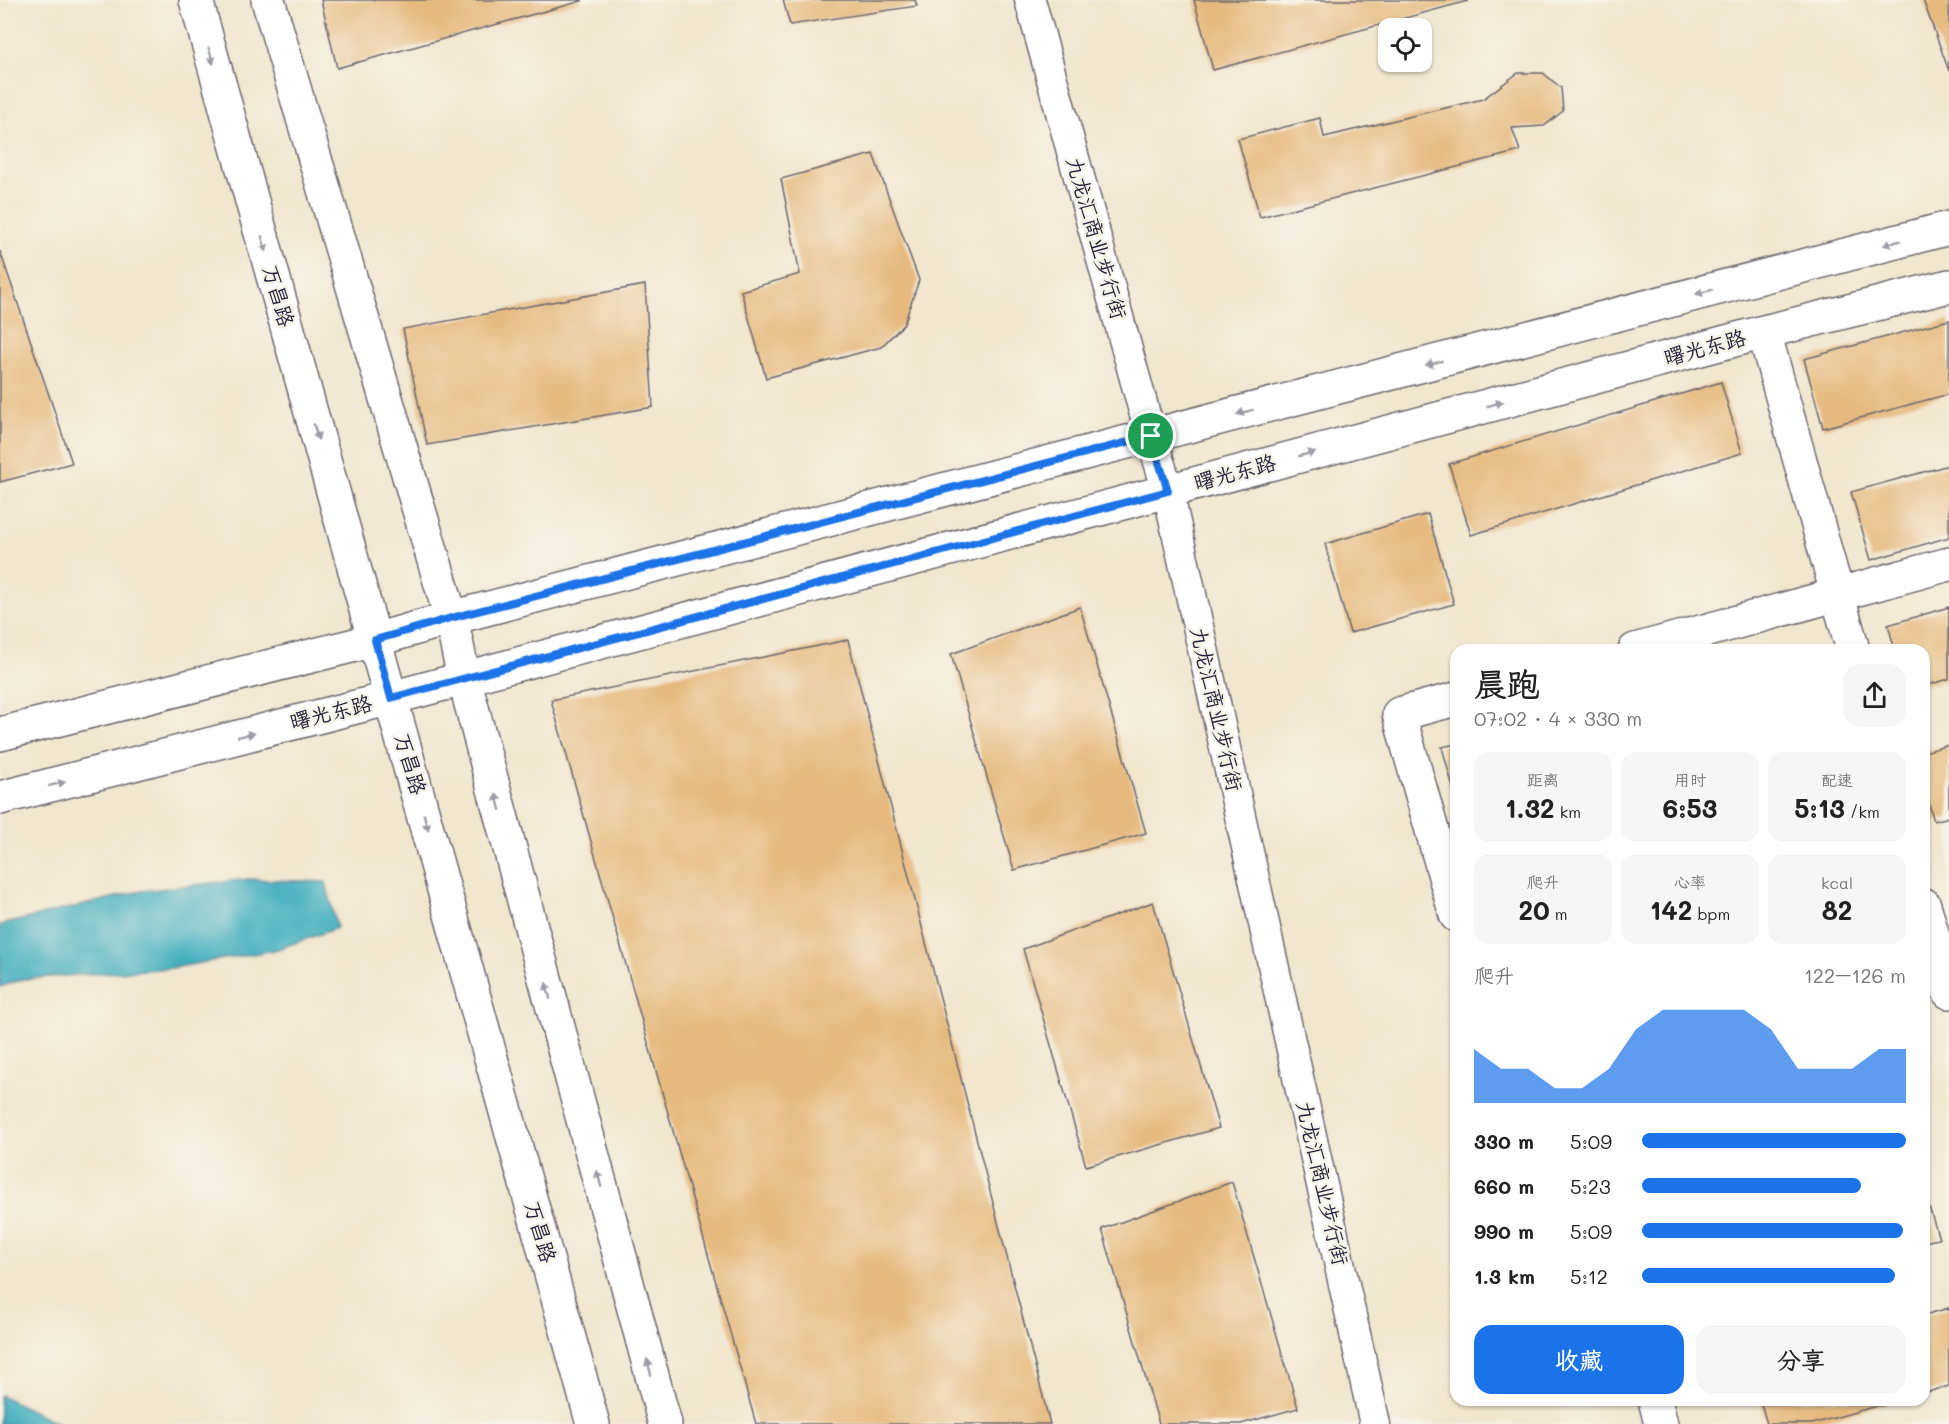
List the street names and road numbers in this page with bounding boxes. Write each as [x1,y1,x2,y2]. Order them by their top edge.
street label: 九龙汇商业步行街 [1061,153,1134,322]
street label: 万昌路 [258,262,301,330]
street label: 曙光东路 [1661,323,1749,370]
street label: 曙光东路 [1191,448,1279,495]
street label: 九龙汇商业步行街 [1185,624,1250,794]
street label: 曙光东路 [287,688,375,735]
street label: 万昌路 [390,730,433,798]
street label: 九龙汇商业步行街 [1291,1098,1356,1268]
street label: 万昌路 [520,1198,563,1266]

